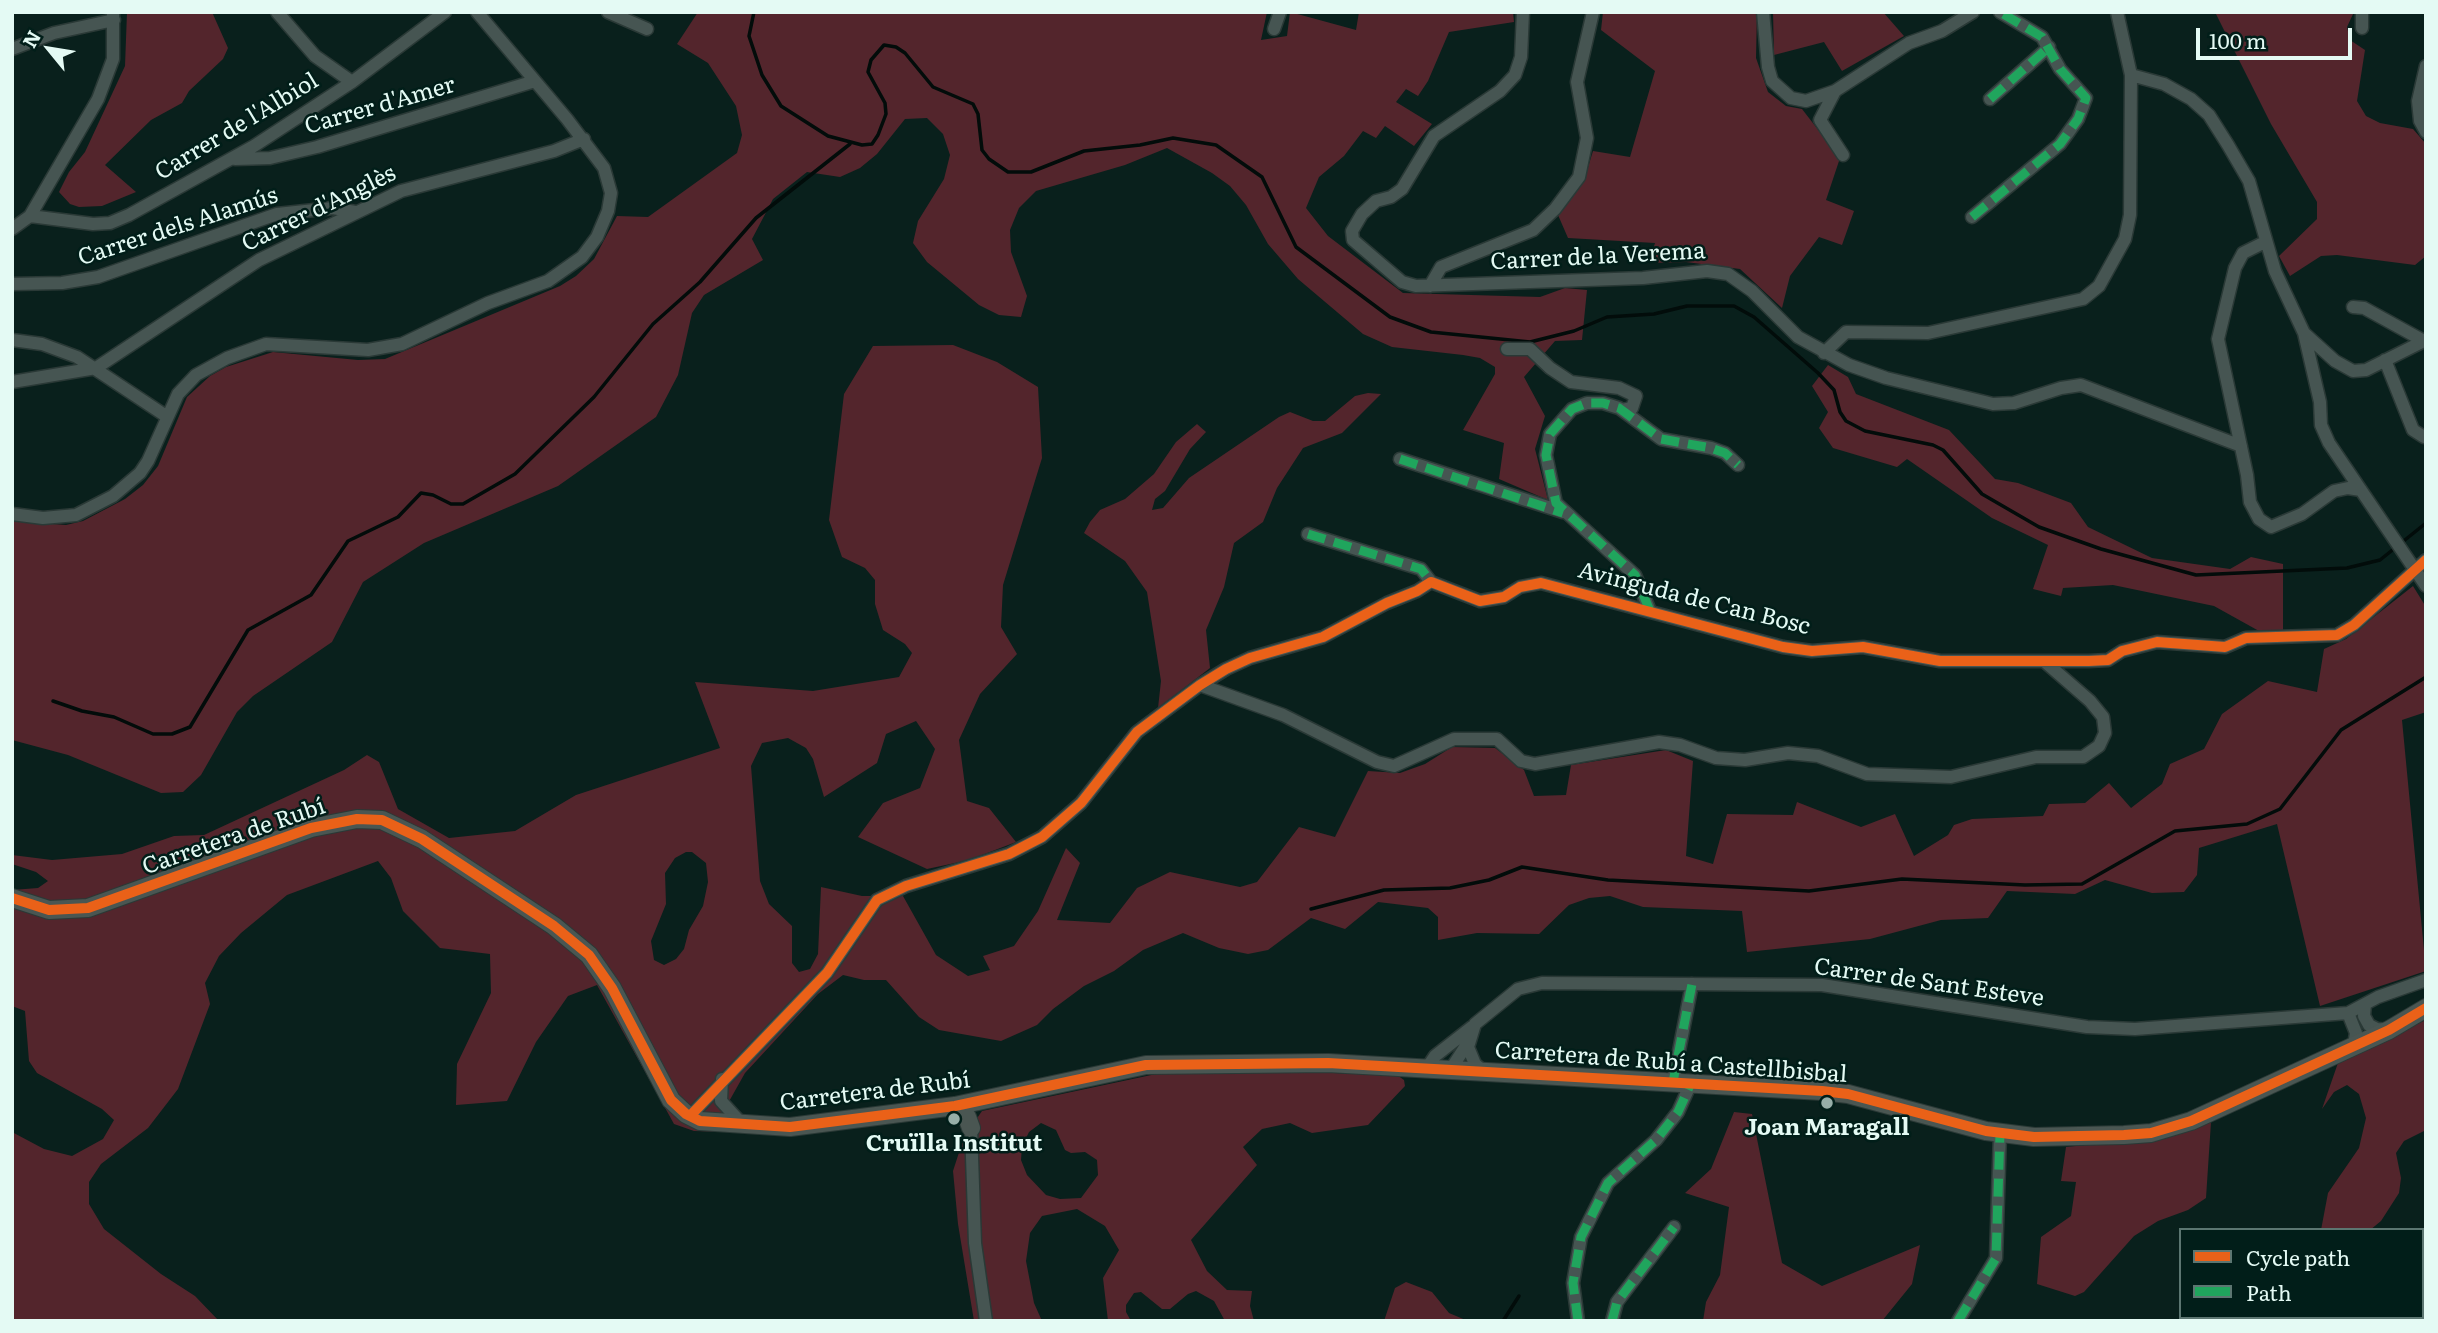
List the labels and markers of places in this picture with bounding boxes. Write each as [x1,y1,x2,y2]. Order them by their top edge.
marker: Joan Maragall [1819,1095,1835,1111]
marker: Cruïlla Institut [946,1111,962,1127]
place label: Joan Maragall [1744,1114,1910,1142]
place label: Cruïlla Institut [866,1130,1042,1158]

